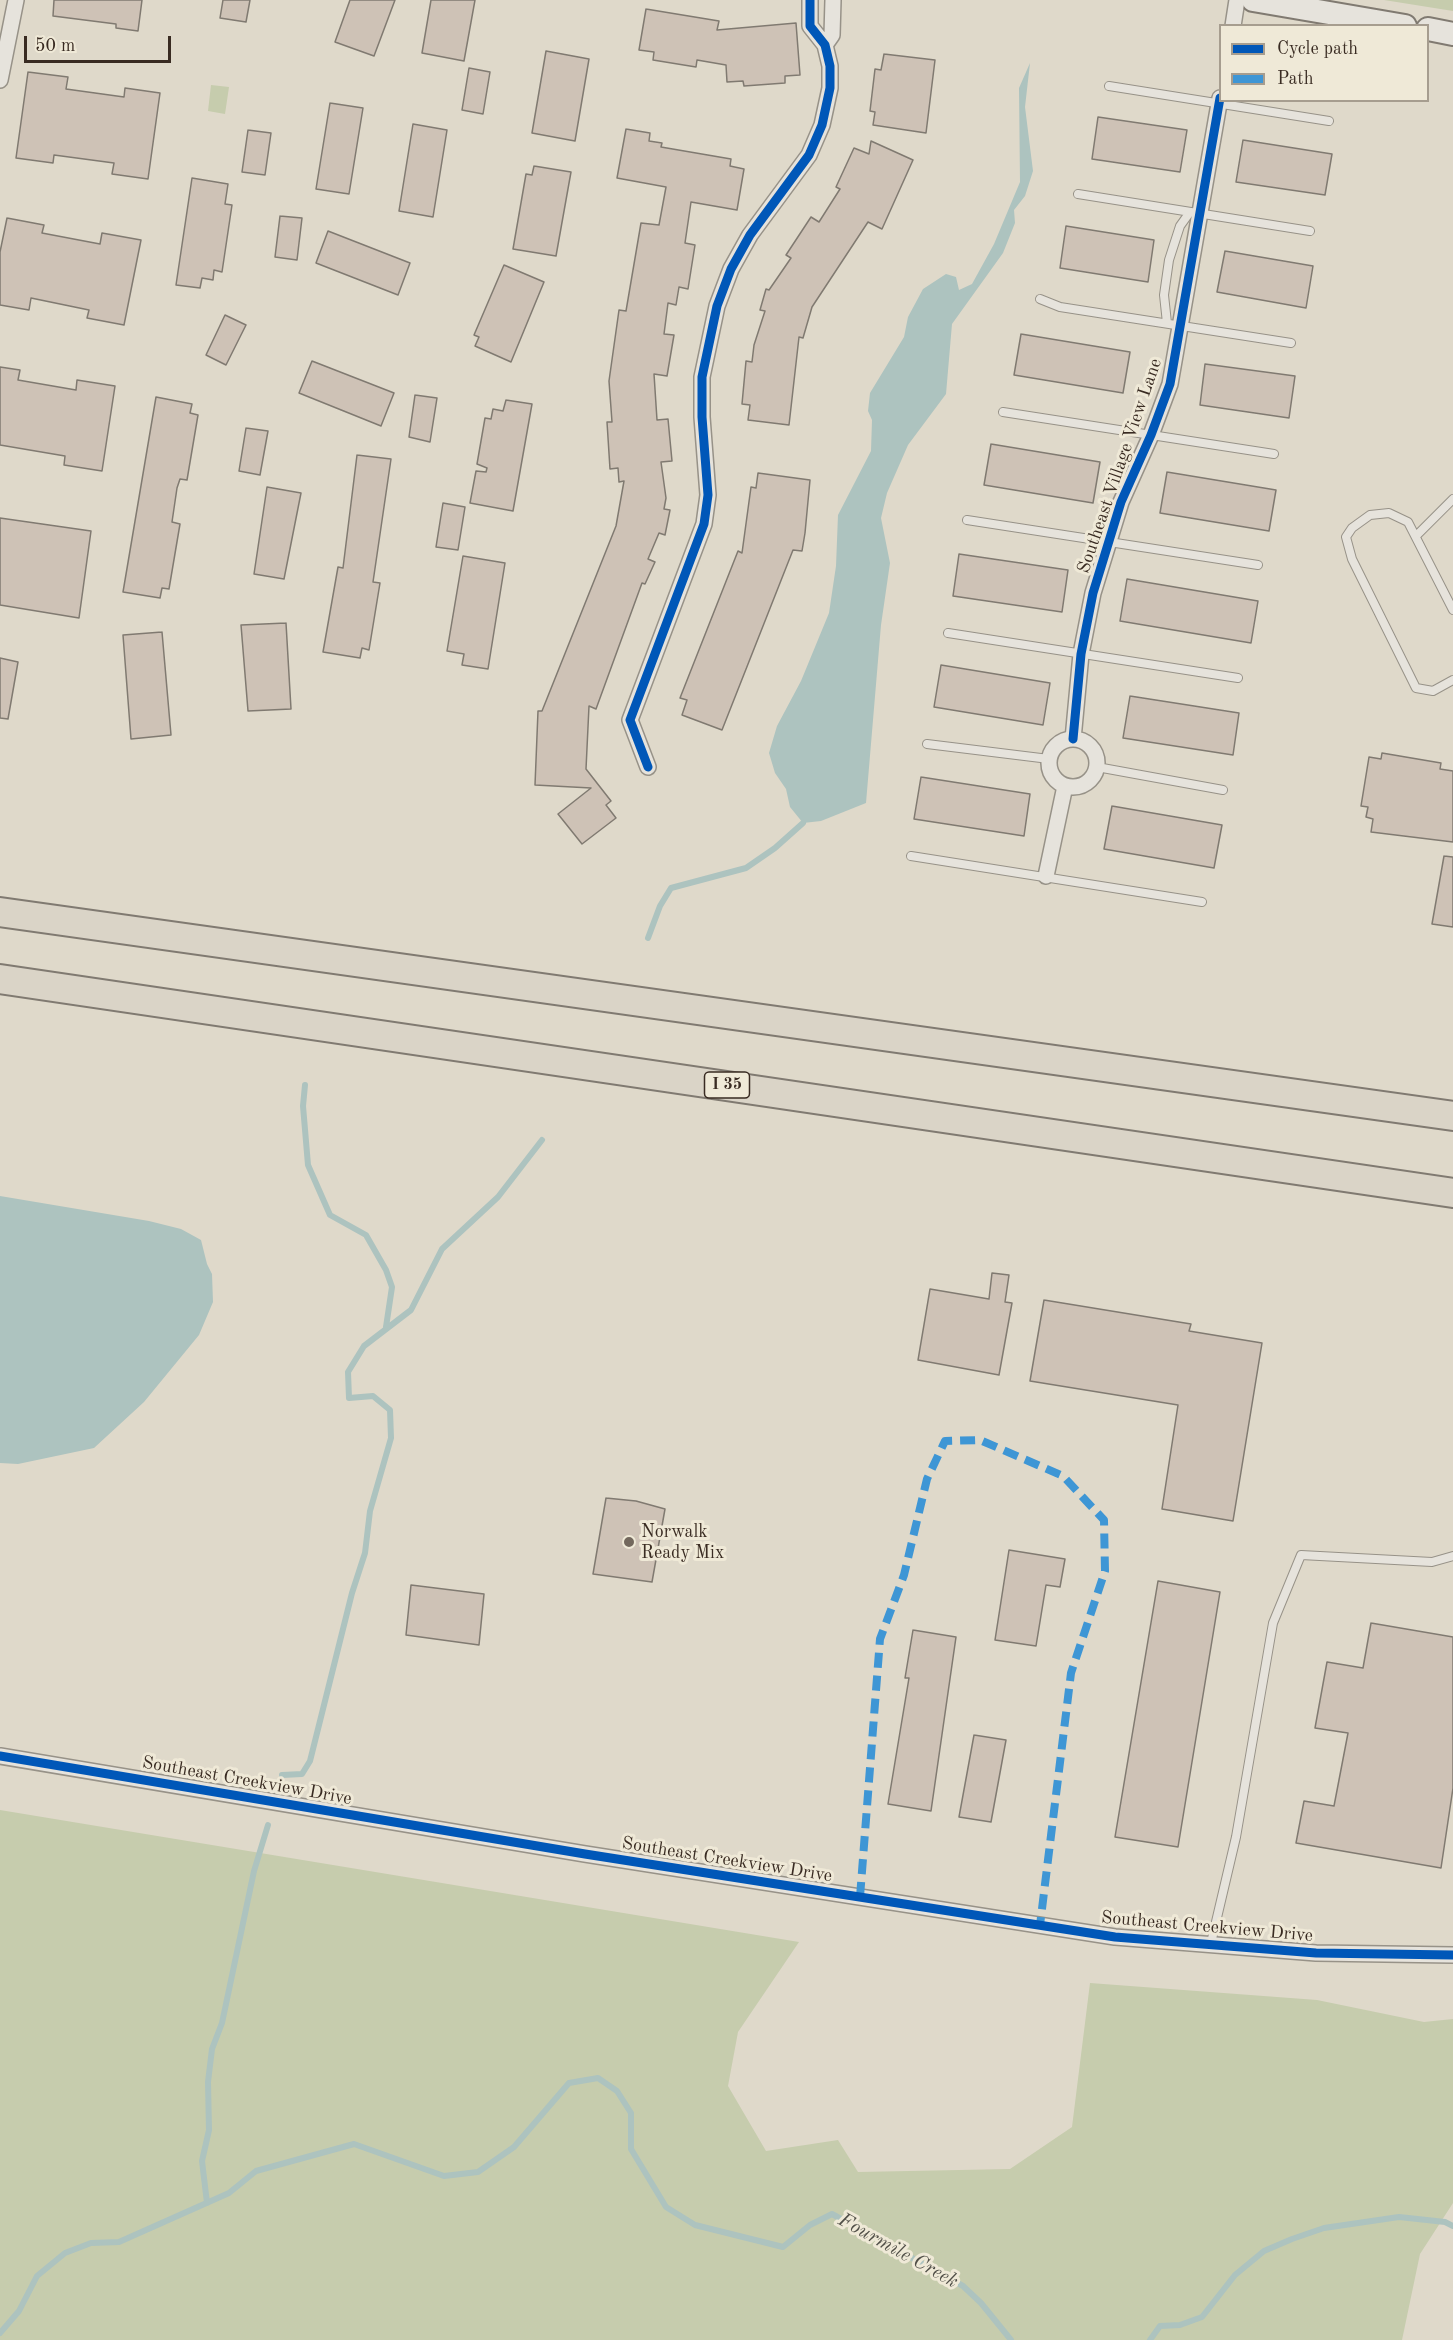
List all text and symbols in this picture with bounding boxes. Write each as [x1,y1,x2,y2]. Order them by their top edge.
scale bar [27,24,174,62]
legend [1219,24,1429,102]
text: 50 m [35,37,75,55]
text: Cycle path [1277,40,1358,58]
text: Path [1277,70,1313,88]
street label: Southeast Village View Lane [1073,356,1167,576]
road number: I 35 [704,1072,750,1098]
place label: Norwalk Ready Mix [641,1521,724,1564]
marker: Norwalk Ready Mix [622,1535,636,1549]
street label: Southeast Creekview Drive [141,1752,353,1810]
street label: Southeast Creekview Drive [620,1833,834,1887]
street label: Southeast Creekview Drive [1100,1907,1314,1947]
water label: Fourmile Creek [834,2208,962,2294]

